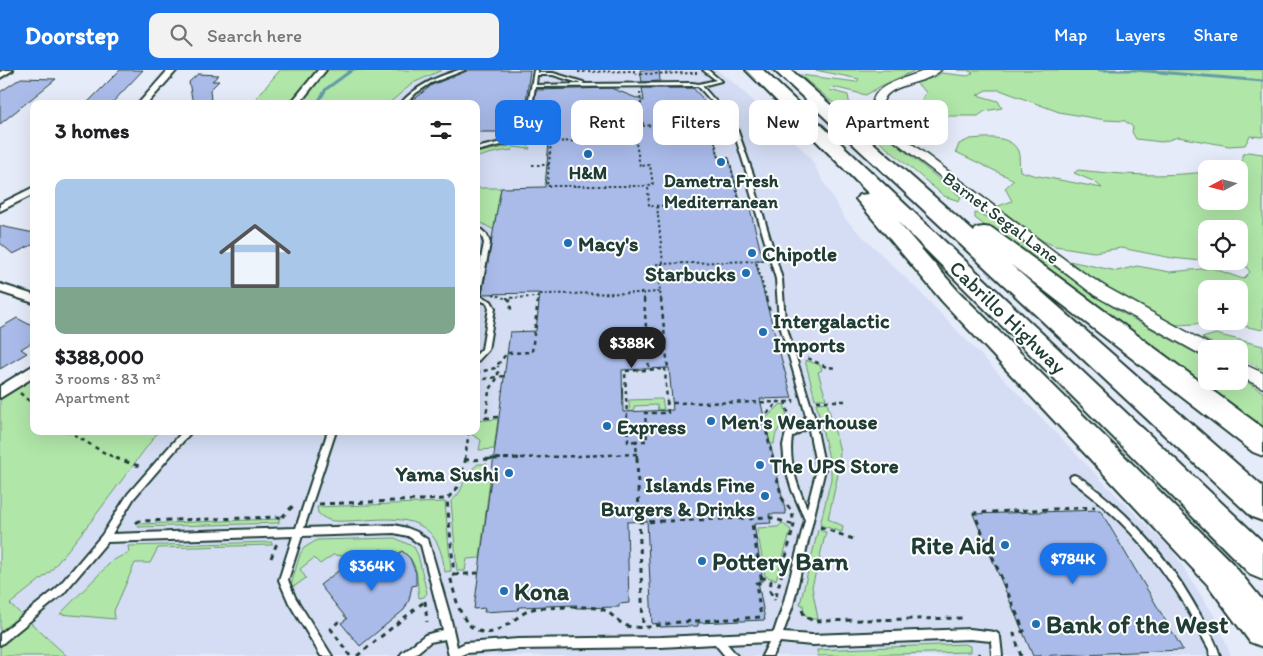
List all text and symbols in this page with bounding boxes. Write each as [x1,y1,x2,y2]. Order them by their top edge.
search box [149,13,499,58]
text: Doorstep [25,21,119,50]
icon: search [167,21,195,49]
text: Search here [207,24,302,47]
text: Map [1054,24,1087,46]
text: Layers [1115,24,1165,46]
text: Share [1193,24,1238,46]
chip: Buy [495,100,561,145]
chip: Rent [571,100,643,145]
chip: Filters [653,100,739,145]
chip: New [749,100,818,145]
chip: Apartment [828,100,948,145]
icon: filters [427,116,455,144]
text: 3 homes [55,118,130,143]
marker: H&M [582,148,594,160]
marker: Dametra Fresh Mediterranean [715,156,727,168]
north arrow [1198,160,1248,210]
map controls [1198,160,1248,390]
place label: H&M [569,162,607,184]
street label: Barnet Segal Lane [938,167,1064,269]
place label: Dametra Fresh Mediterranean [664,170,779,213]
icon: home [210,211,300,301]
button: locate [1198,220,1248,270]
place label: Macy's [578,231,639,257]
marker: Macy's [562,237,574,249]
place label: Chipotle [762,241,837,267]
marker: Chipotle [746,247,758,259]
street label: Cabrillo Highway [945,255,1072,379]
place label: Starbucks [645,261,736,286]
marker: Starbucks [740,267,752,279]
button: + [1198,280,1248,330]
place label: Intergalactic Imports [773,308,890,358]
pin: $388K [597,326,667,369]
marker: Intergalactic Imports [757,326,769,338]
text: $388K [610,333,654,352]
button: − [1198,340,1248,390]
text: $388,000 [55,344,144,369]
text: 3 rooms · 83 m² [55,369,161,388]
text: Apartment [55,388,130,407]
place label: Men's Wearhouse [721,409,878,434]
place label: Express [617,414,686,440]
marker: Men's Wearhouse [705,415,717,427]
marker: Express [601,420,613,432]
place label: The UPS Store [769,453,899,478]
marker: The UPS Store [754,459,766,471]
place label: Yama Sushi [394,461,499,486]
marker: Yama Sushi [503,467,515,479]
place label: Islands Fine Burgers & Drinks [601,472,755,522]
marker: Islands Fine Burgers & Drinks [759,490,771,502]
place label: Rite Aid [911,530,996,560]
marker: Rite Aid [999,539,1011,551]
pin: $784K [1038,542,1108,585]
place label: Pottery Barn [712,546,849,577]
text: $784K [1051,549,1095,568]
pin: $364K [337,550,407,592]
marker: Pottery Barn [696,555,708,567]
text: $364K [349,556,395,575]
place label: Kona [514,576,570,606]
marker: Kona [498,585,510,597]
place label: Bank of the West [1046,609,1229,639]
marker: Bank of the West [1030,618,1042,630]

